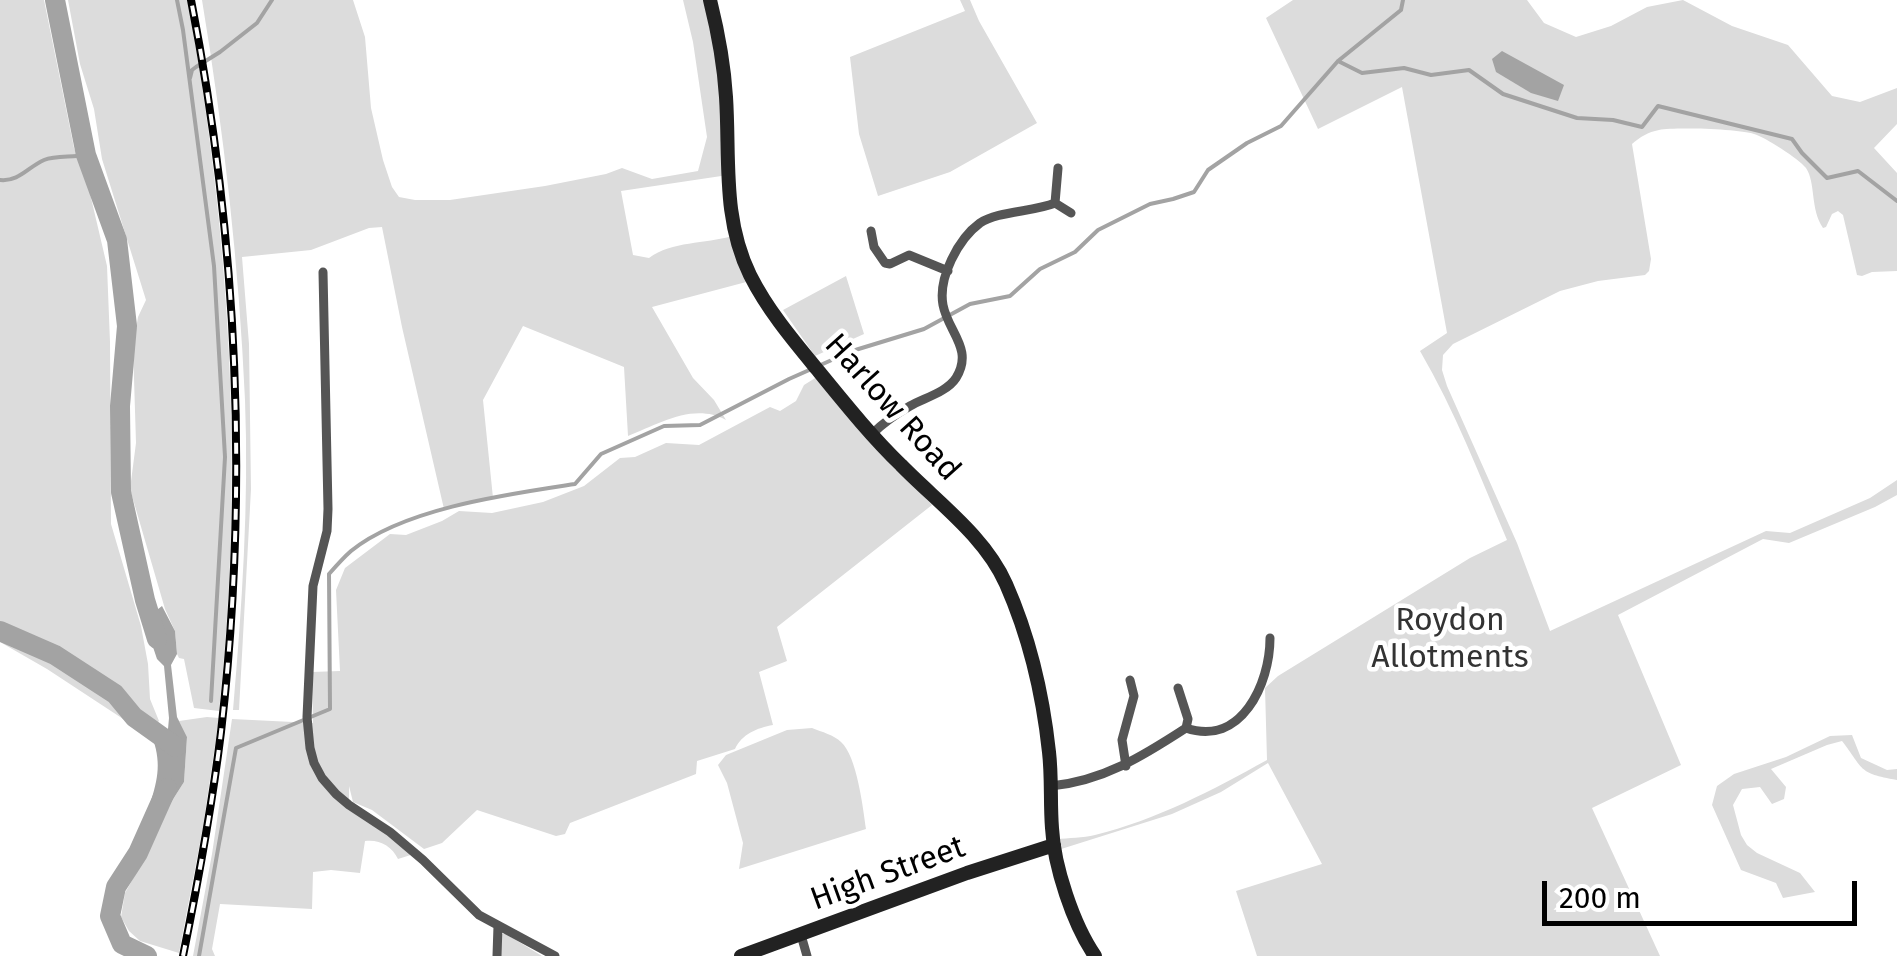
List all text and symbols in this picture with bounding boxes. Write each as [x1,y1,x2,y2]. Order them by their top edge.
street label: Harlow Road [816,327,968,489]
park label: Roydon Allotments [1371,602,1529,677]
street label: High Street [806,828,970,920]
scale bar [1547,861,1862,923]
text: 200 m [1559,880,1641,916]

